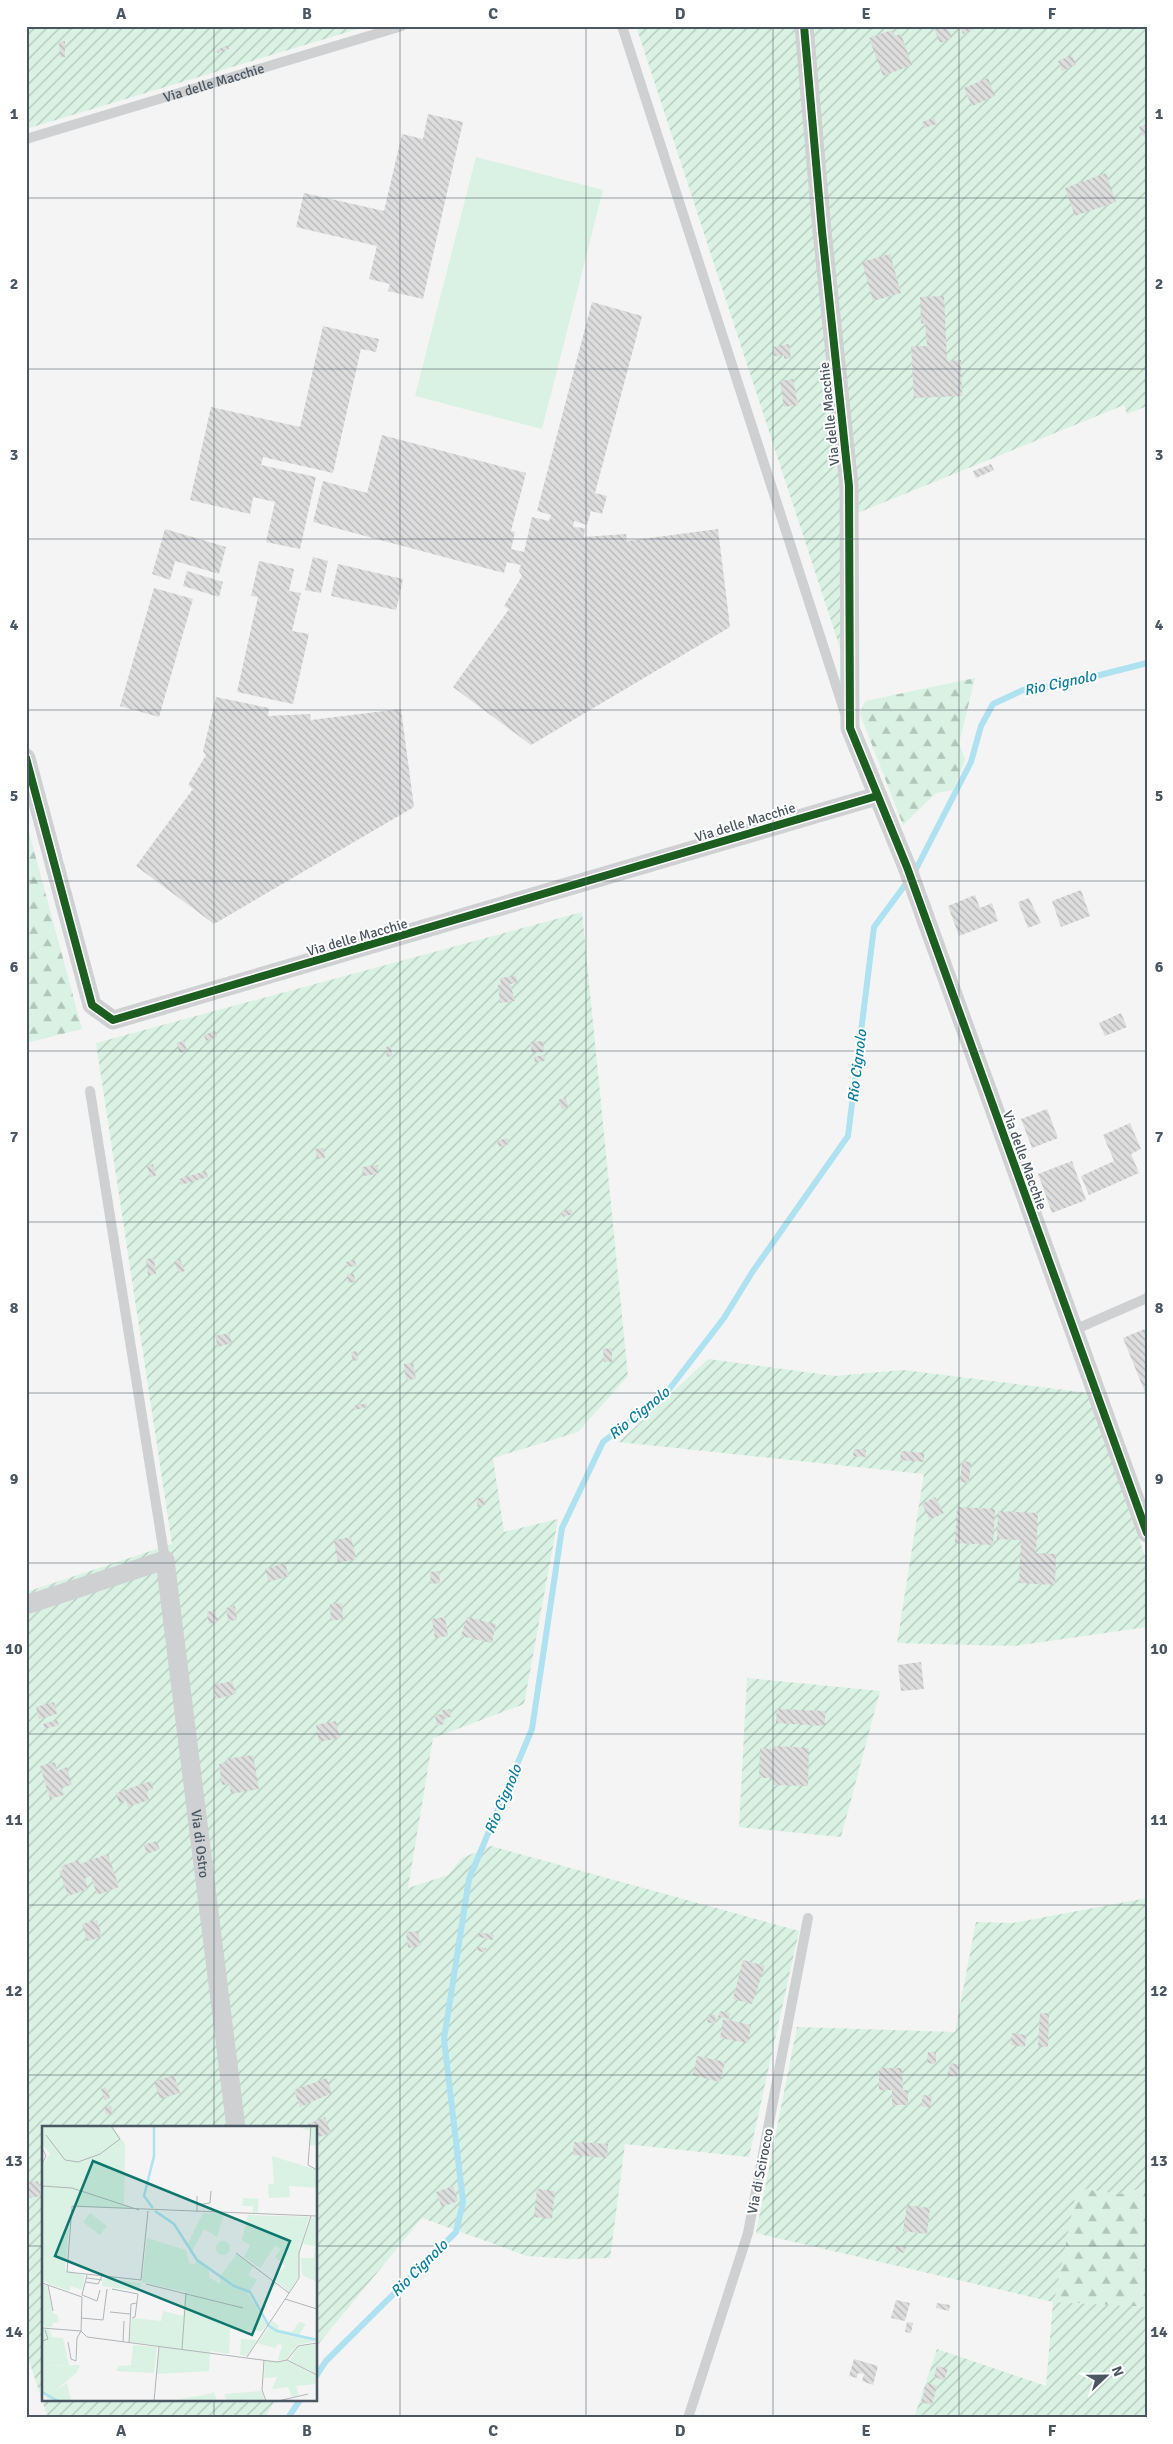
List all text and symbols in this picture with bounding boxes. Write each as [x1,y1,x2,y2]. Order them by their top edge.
text: A [116,4,127,24]
text: B [302,4,312,24]
text: C [488,4,498,24]
text: D [675,4,686,24]
text: E [861,4,871,24]
text: F [1048,4,1057,24]
street label: Via delle Macchie [161,60,266,106]
text: 1 [10,104,19,124]
text: 1 [1155,104,1164,124]
text: 2 [10,274,18,294]
text: 2 [1155,274,1163,294]
street label: Via delle Macchie [816,361,843,467]
text: 3 [10,445,18,465]
text: 3 [1155,445,1163,465]
text: 4 [10,615,19,635]
text: 4 [1155,615,1164,635]
water label: Rio Cignolo [1022,666,1099,699]
text: 5 [10,786,18,806]
text: 5 [1155,786,1163,806]
street label: Via delle Macchie [693,799,798,846]
street label: Via delle Macchie [305,915,410,960]
text: 6 [10,957,19,977]
text: 6 [1155,957,1164,977]
water label: Rio Cignolo [844,1027,871,1103]
street label: Via delle Macchie [999,1108,1050,1212]
text: 7 [10,1127,19,1147]
text: 7 [1155,1127,1164,1147]
text: 8 [10,1298,19,1318]
text: 8 [1155,1298,1164,1318]
water label: Rio Cignolo [605,1382,674,1443]
text: 9 [10,1469,19,1489]
text: 9 [1155,1469,1164,1489]
text: 10 [5,1639,23,1659]
text: 10 [1150,1639,1168,1659]
water label: Rio Cignolo [480,1761,526,1836]
street label: Via di Ostro [187,1809,213,1879]
text: 11 [5,1810,23,1830]
text: 11 [1150,1810,1168,1830]
text: 12 [5,1981,23,2001]
text: 12 [1150,1981,1168,2001]
inset map [42,2126,318,2402]
street label: Via di Scirocco [744,2127,777,2215]
text: 13 [5,2151,23,2171]
text: 13 [1150,2151,1168,2171]
water label: Rio Cignolo [387,2235,452,2300]
text: 14 [5,2322,23,2342]
text: 14 [1150,2322,1168,2342]
north arrow [1080,2352,1130,2402]
text: N [1108,2364,1127,2379]
text: A [116,2421,127,2441]
text: B [302,2421,312,2441]
text: C [488,2421,498,2441]
text: D [675,2421,686,2441]
text: E [861,2421,871,2441]
text: F [1048,2421,1057,2441]

